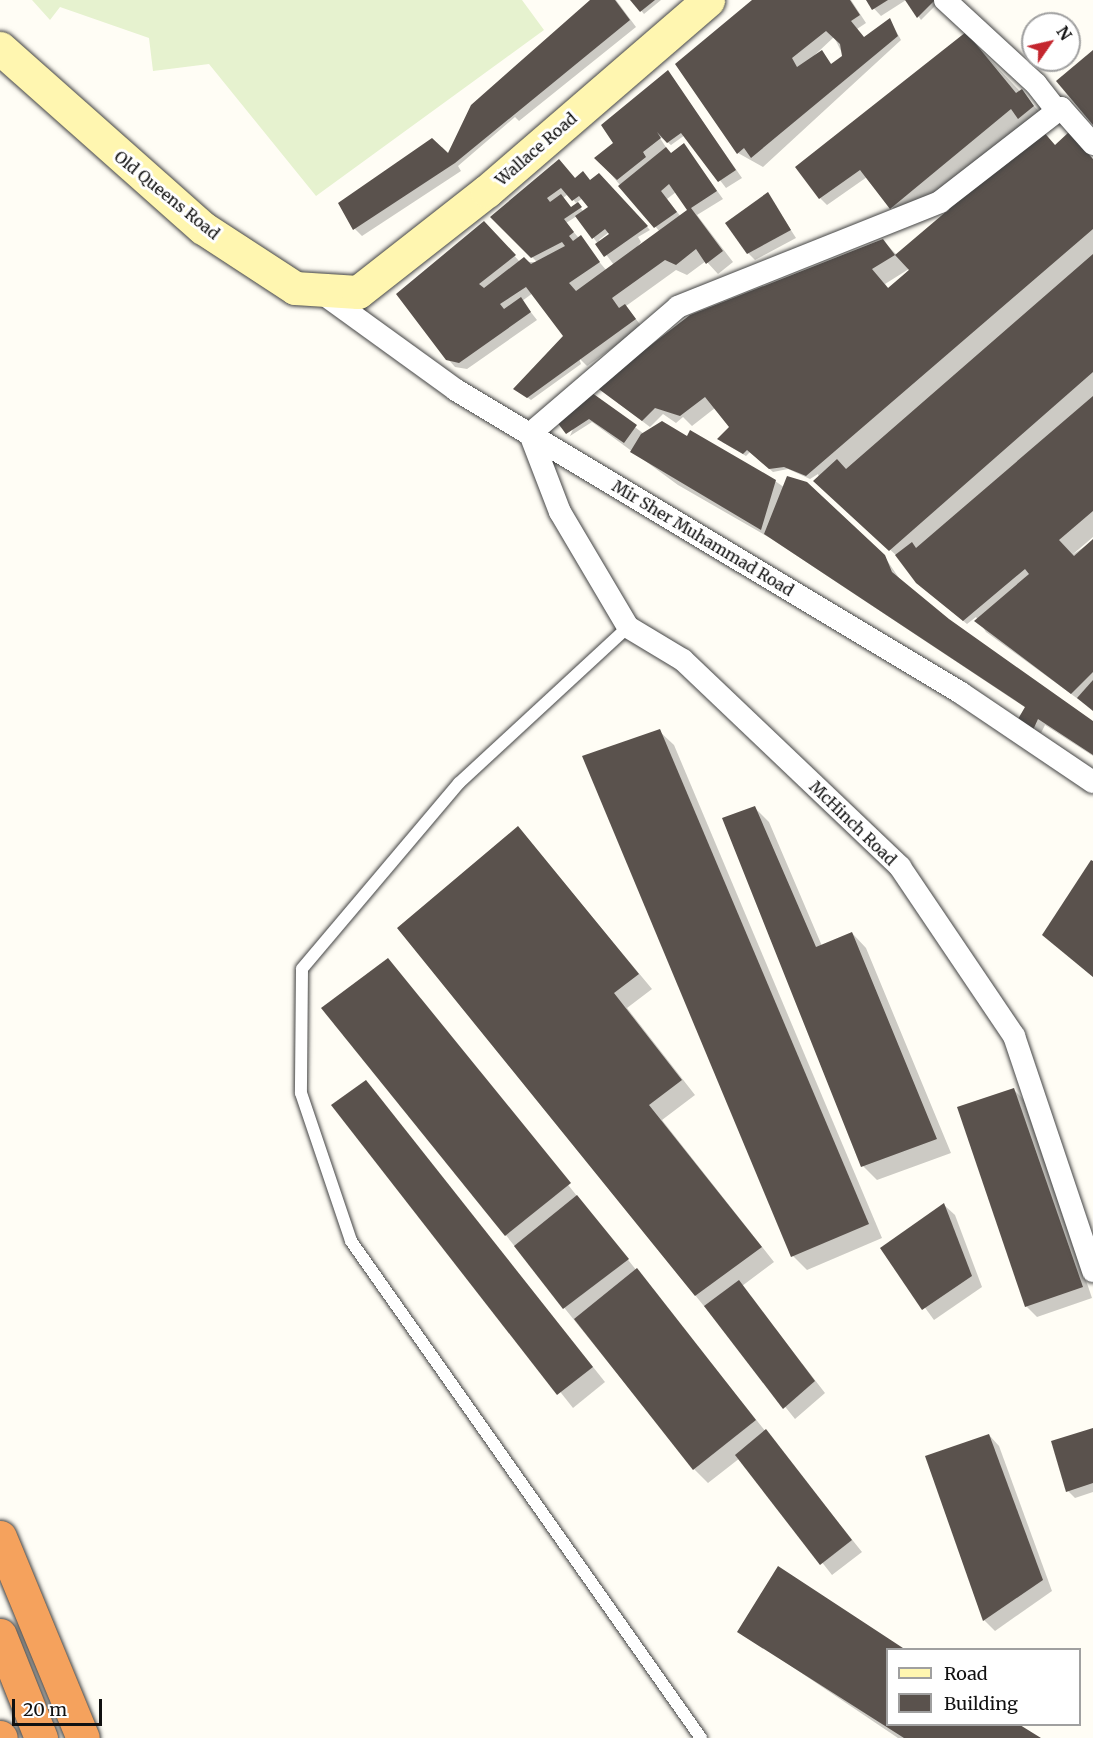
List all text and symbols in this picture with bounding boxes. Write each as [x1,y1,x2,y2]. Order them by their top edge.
north arrow [1021,12,1081,72]
text: N [1052,22,1076,44]
street label: Wallace Road [491,108,581,190]
street label: Old Queens Road [111,147,223,243]
street label: Mir Sher Muhammad Road [609,476,797,600]
street label: McHinch Road [806,777,900,869]
legend [886,1648,1081,1726]
text: Road [944,1662,988,1685]
scale bar [15,1687,105,1725]
text: Building [944,1692,1018,1715]
text: 20 m [23,1698,67,1721]

